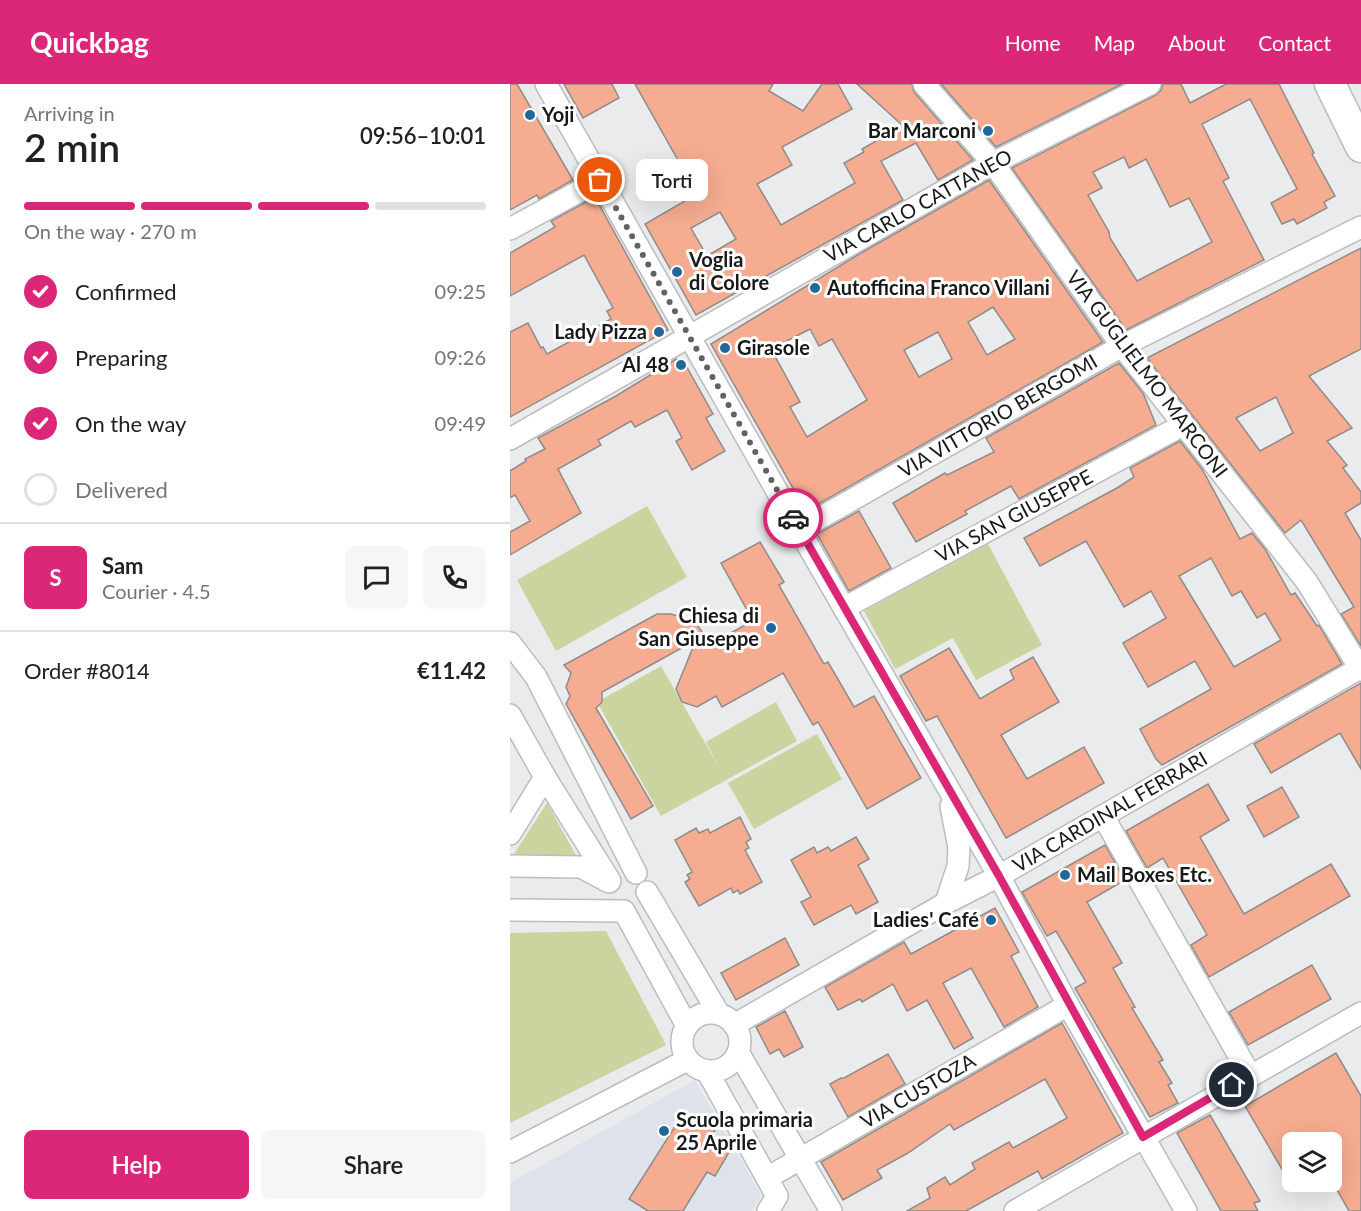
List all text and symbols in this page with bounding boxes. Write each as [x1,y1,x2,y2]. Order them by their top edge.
text: Quickbag [30,25,149,59]
text: Home [1005,30,1061,55]
text: Map [1094,30,1135,55]
text: About [1168,30,1225,55]
text: Contact [1258,30,1331,55]
text: Arriving in [24,101,115,125]
place label: Yoji [541,102,574,126]
marker: Yoji [523,108,537,122]
place label: Bar Marconi [868,118,976,142]
text: 09:56–10:01 [360,122,486,149]
text: 2 min [24,124,120,170]
marker: Bar Marconi [981,124,995,138]
street label: VIA CARLO CATTANEO [819,143,1016,267]
pin [574,154,625,205]
callout: Torti [636,159,708,201]
icon: bag [583,163,616,196]
text: Torti [652,168,692,192]
text: On the way · 270 m [24,219,197,243]
place label: Voglia di Colore [688,247,769,294]
marker: Voglia di Colore [670,265,684,279]
street label: VIA GUGLIELMO MARCONI [1062,265,1233,482]
icon: check [24,275,57,308]
place label: Autofficina Franco Villani [826,275,1050,299]
text: Confirmed [75,278,177,305]
text: 09:25 [435,279,486,303]
marker: Autofficina Franco Villani [808,281,822,295]
place label: Lady Pizza [554,319,647,343]
marker: Lady Pizza [652,325,666,339]
place label: Girasole [737,335,810,359]
icon: check [24,341,57,374]
marker: Girasole [718,341,732,355]
text: Preparing [75,344,167,371]
text: 09:26 [435,345,486,369]
street label: VIA VITTORIO BERGOMI [894,348,1101,482]
place label: Al 48 [621,352,669,376]
marker: Al 48 [674,358,688,372]
icon: check [24,407,57,440]
text: On the way [75,410,186,437]
text: 09:49 [435,411,486,435]
street label: VIA SAN GIUSEPPE [931,464,1096,567]
text: Delivered [75,476,168,503]
courier [763,488,823,548]
icon: car [777,502,810,535]
button: chat [345,546,408,609]
button: phone [423,546,486,609]
text: Sam [102,552,144,579]
text: S [49,564,62,591]
text: Courier · 4.5 [102,579,211,603]
place label: Chiesa di San Giuseppe [638,603,759,650]
marker: Chiesa di San Giuseppe [764,621,778,635]
text: Order #8014 [24,657,150,684]
text: €11.42 [417,657,486,684]
street label: VIA CARDINAL FERRARI [1008,746,1211,877]
place label: Mail Boxes Etc. [1077,862,1212,886]
marker: Mail Boxes Etc. [1058,868,1072,882]
place label: Ladies' Café [873,907,979,931]
marker: Ladies' Café [984,913,998,927]
street label: VIA CUSTOZA [856,1047,980,1133]
pin [1206,1059,1257,1110]
icon: home [1215,1068,1248,1101]
place label: Scuola primaria 25 Aprile [676,1107,813,1154]
marker: Scuola primaria 25 Aprile [657,1124,671,1138]
button: Help [24,1130,249,1199]
button: Share [261,1130,486,1199]
map controls [1282,1132,1342,1192]
button: layers [1282,1132,1342,1192]

